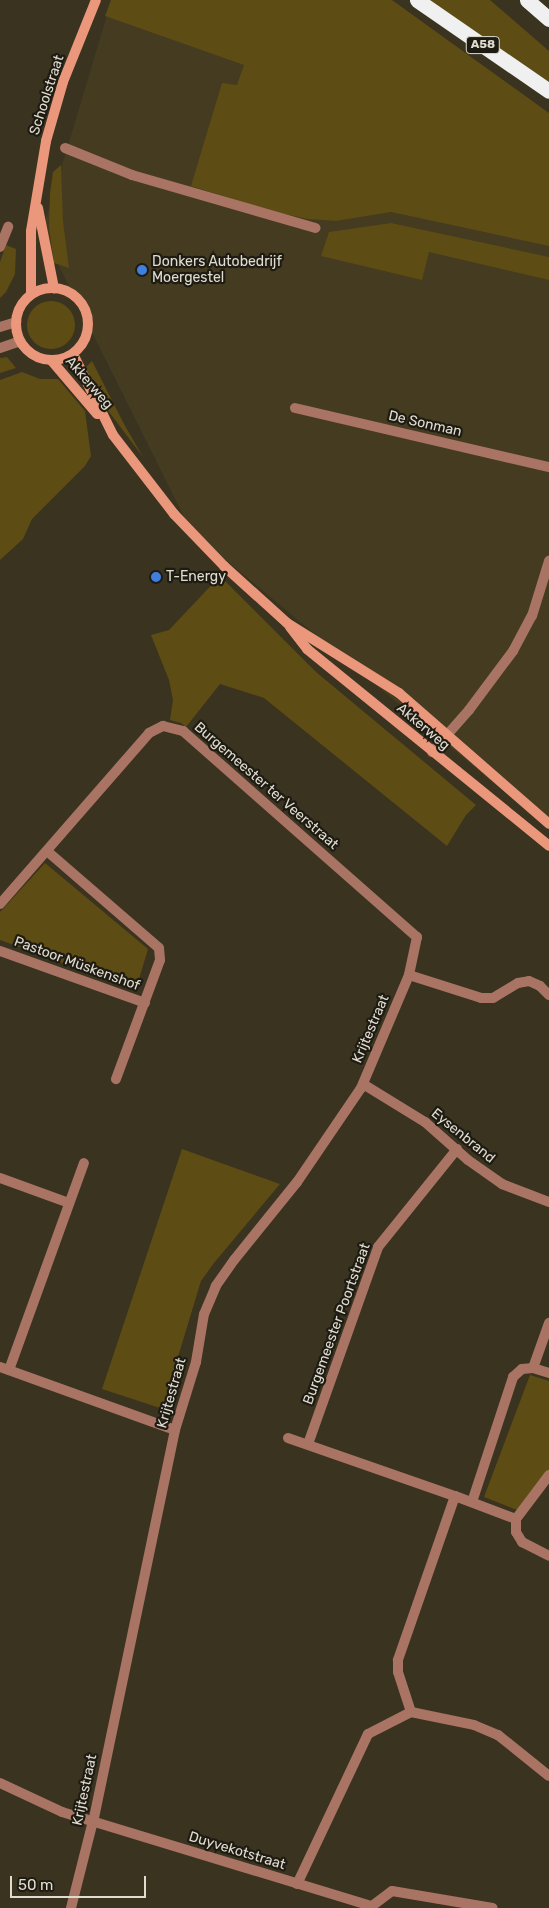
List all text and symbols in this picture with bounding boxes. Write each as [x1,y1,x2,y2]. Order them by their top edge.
road number: A58 [466,36,500,54]
street label: Schoolstraat [26,53,68,137]
place label: Donkers Autobedrijf Moergestel [152,254,282,286]
marker: Donkers Autobedrijf Moergestel [136,264,148,276]
street label: Akkerweg [62,353,116,413]
street label: De Sonman [387,407,463,441]
place label: T-Energy [166,569,226,585]
marker: T-Energy [150,571,162,583]
street label: Akkerweg [393,700,453,754]
street label: Burgemeester ter Veerstraat [190,718,342,854]
street label: Pastoor Müskenshof [12,933,142,995]
street label: Krijtestraat [349,992,393,1066]
street label: Eysenbrand [428,1105,498,1167]
street label: Burgemeester Poortstraat [300,1241,374,1407]
street label: Krijtestraat [154,1356,190,1430]
street label: Krijtestraat [69,1753,101,1827]
street label: Duyvekotstraat [187,1828,287,1874]
scale bar [12,1866,149,1898]
text: 50 m [18,1876,53,1894]

